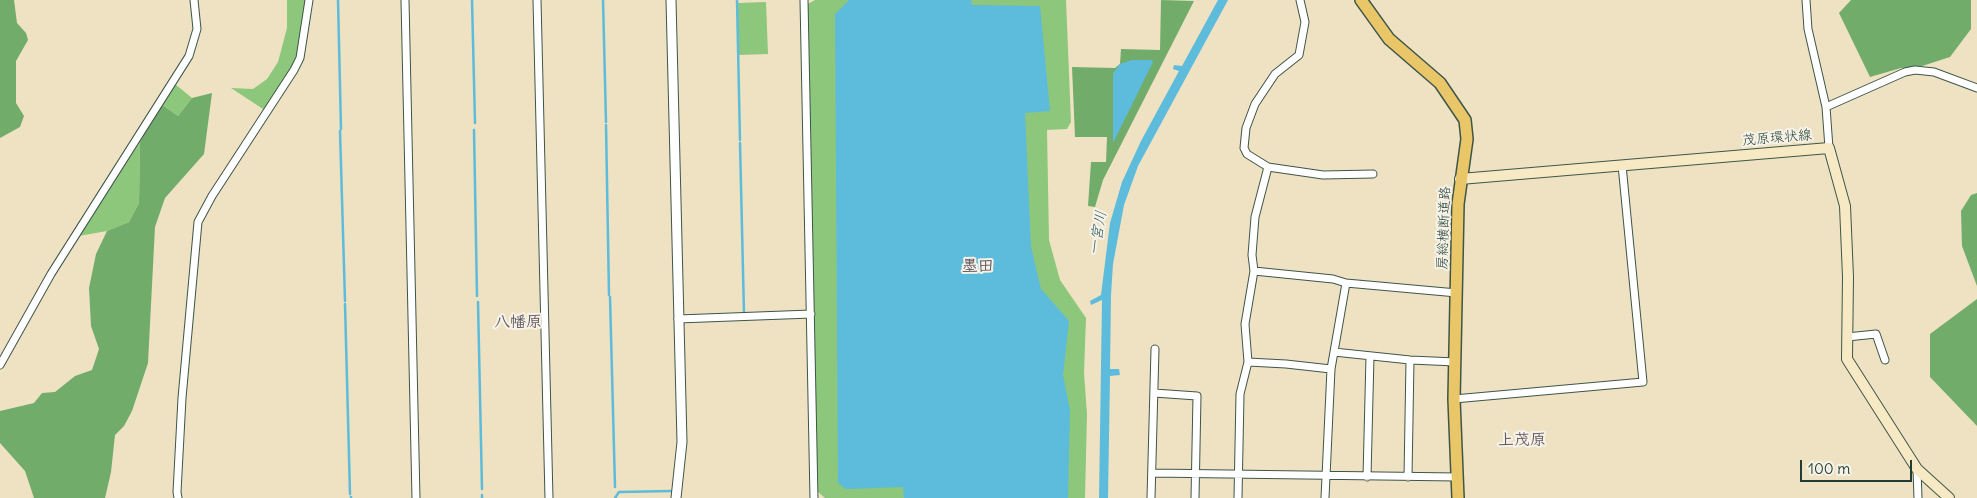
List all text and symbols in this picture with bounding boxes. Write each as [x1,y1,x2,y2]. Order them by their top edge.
street label: 茂原環状線 [1741,127,1813,149]
street label: 房総横断道路 [1434,186,1454,270]
water label: 一宮川 [1085,209,1111,257]
district label: 墨田 [962,256,994,276]
district label: 八幡原 [494,312,542,332]
district label: 上茂原 [1498,430,1546,450]
scale bar [1802,450,1914,482]
text: 100 m [1808,459,1850,478]

